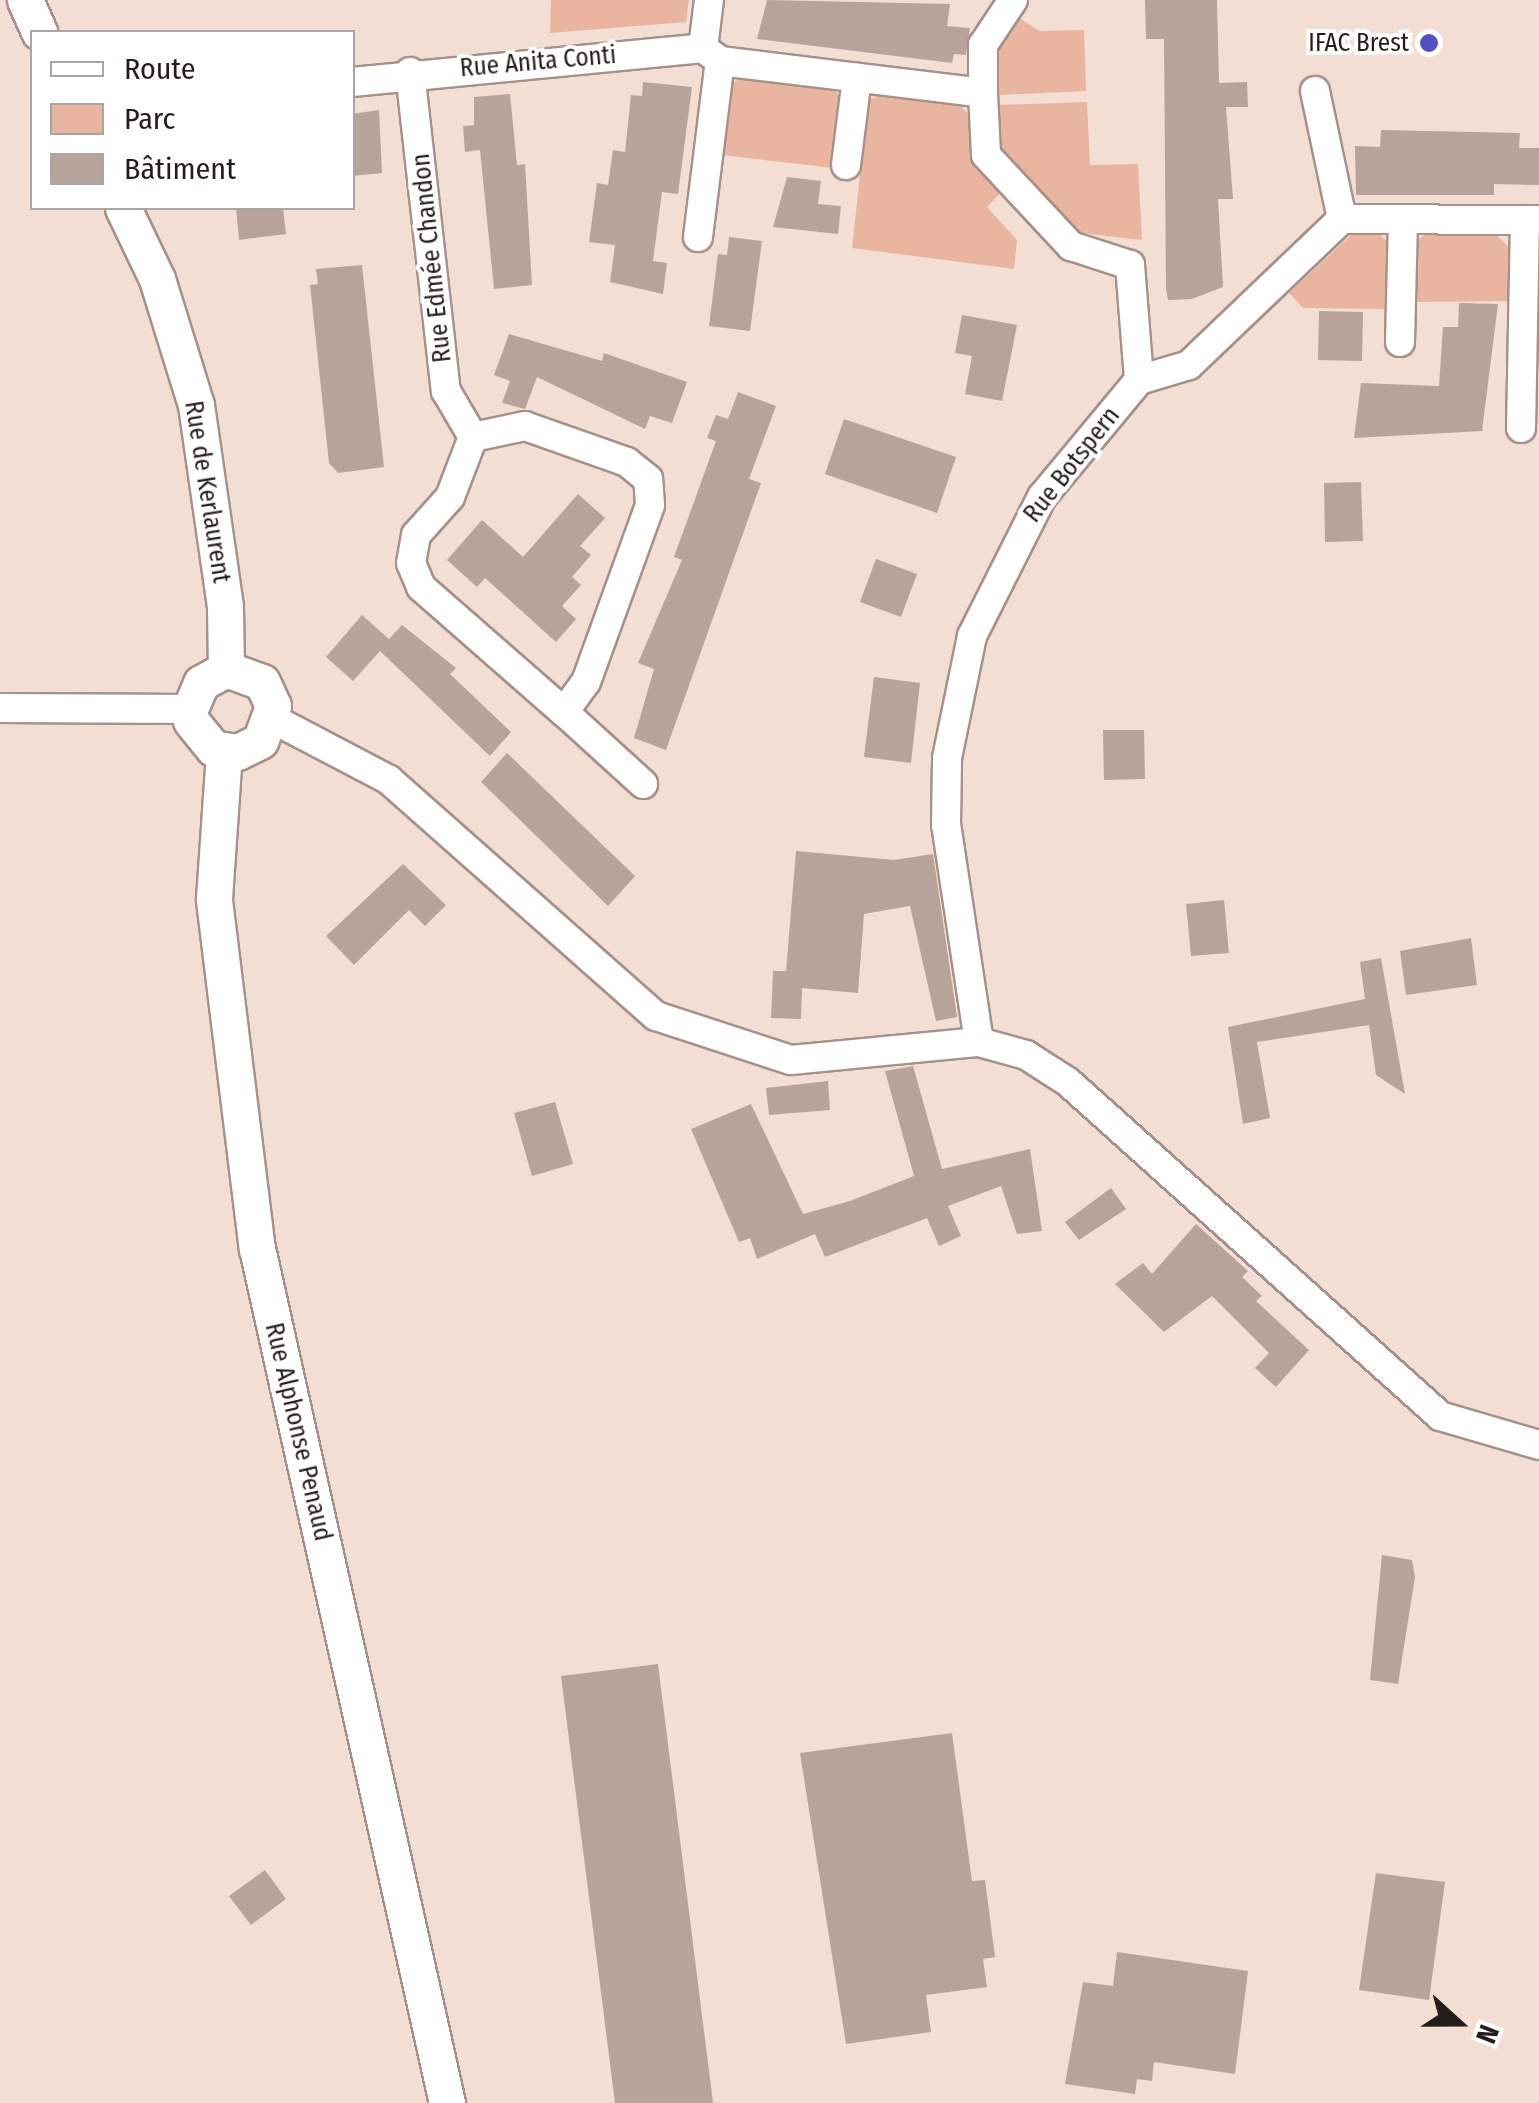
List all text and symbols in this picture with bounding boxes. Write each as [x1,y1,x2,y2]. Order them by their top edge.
place label: IFAC Brest [1308,28,1409,58]
legend [30,30,355,210]
marker: IFAC Brest [1418,32,1440,54]
street label: Rue Anita Conti [459,40,617,84]
text: Route [124,51,196,87]
text: Parc [124,101,175,137]
text: Bâtiment [124,151,236,187]
street label: Rue Edmée Chandon [406,152,458,364]
street label: Rue de Kerlaurent [178,399,236,585]
street label: Rue Botspern [1018,401,1126,529]
street label: Rue Alphonse Penaud [258,1320,338,1544]
north arrow [1409,1973,1509,2073]
text: N [1469,2020,1506,2048]

